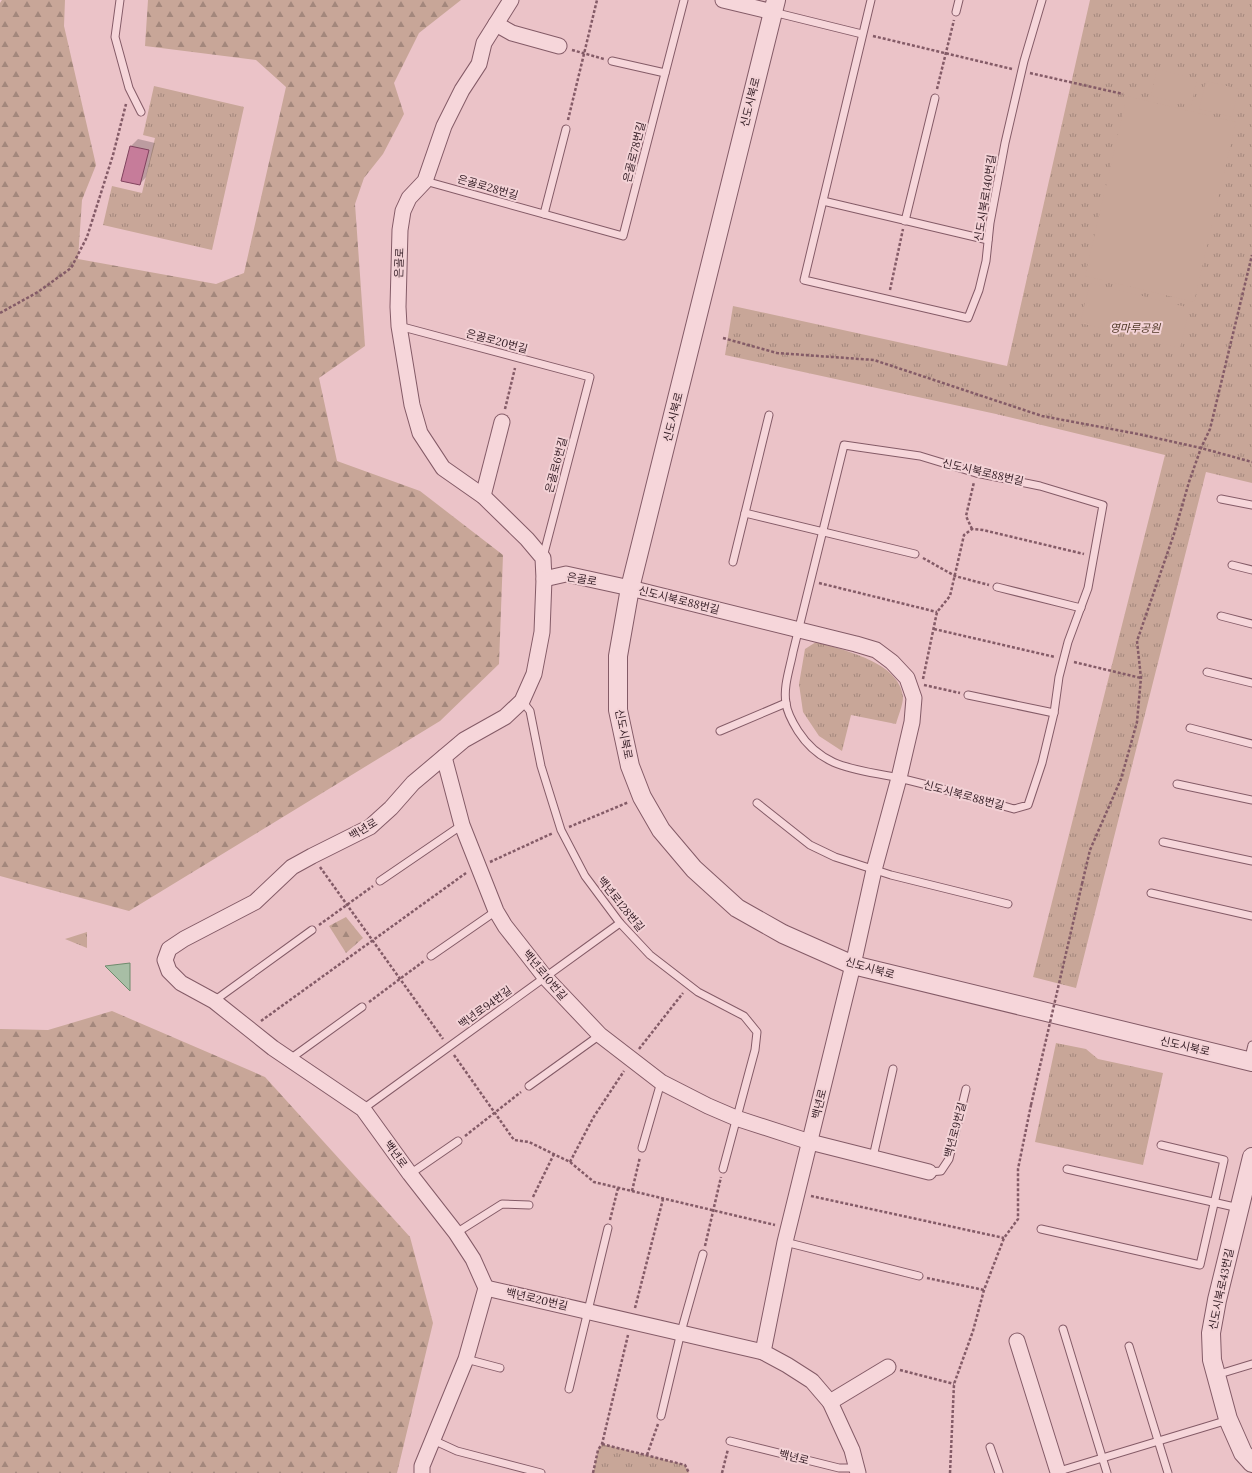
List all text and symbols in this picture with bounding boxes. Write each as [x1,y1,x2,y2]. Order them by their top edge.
street label: 신도시북로 [737,76,763,128]
street label: 은골로78번길 [620,120,648,184]
street label: 신도시북로140번길 [971,154,999,242]
street label: 은골로28번길 [456,172,520,202]
street label: 은골로 [391,248,407,278]
park label: 영마루공원 [1110,321,1161,335]
street label: 은골로20번길 [465,326,529,356]
street label: 신도시북로 [660,391,686,443]
street label: 은골로6번길 [542,436,570,494]
street label: 신도시북로88번길 [941,456,1025,488]
street label: 은골로 [566,569,598,589]
street label: 신도시북로88번길 [637,583,721,617]
street label: 신도시북로 [612,708,636,760]
street label: 신도시북로88번길 [922,777,1006,813]
street label: 백년로 [346,815,380,843]
street label: 백년로128번길 [595,874,647,934]
street label: 백년로10번길 [520,947,570,1003]
street label: 신도시북로 [844,954,896,982]
street label: 백년로94번길 [455,983,515,1031]
street label: 신도시북로 [1159,1033,1211,1059]
street label: 백년로 [809,1088,829,1120]
street label: 백년로9번길 [941,1101,969,1159]
street label: 백년로 [381,1138,411,1170]
street label: 신도시북로43번길 [1206,1247,1236,1331]
street label: 백년로20번길 [505,1285,569,1313]
street label: 백년로 [778,1447,810,1467]

